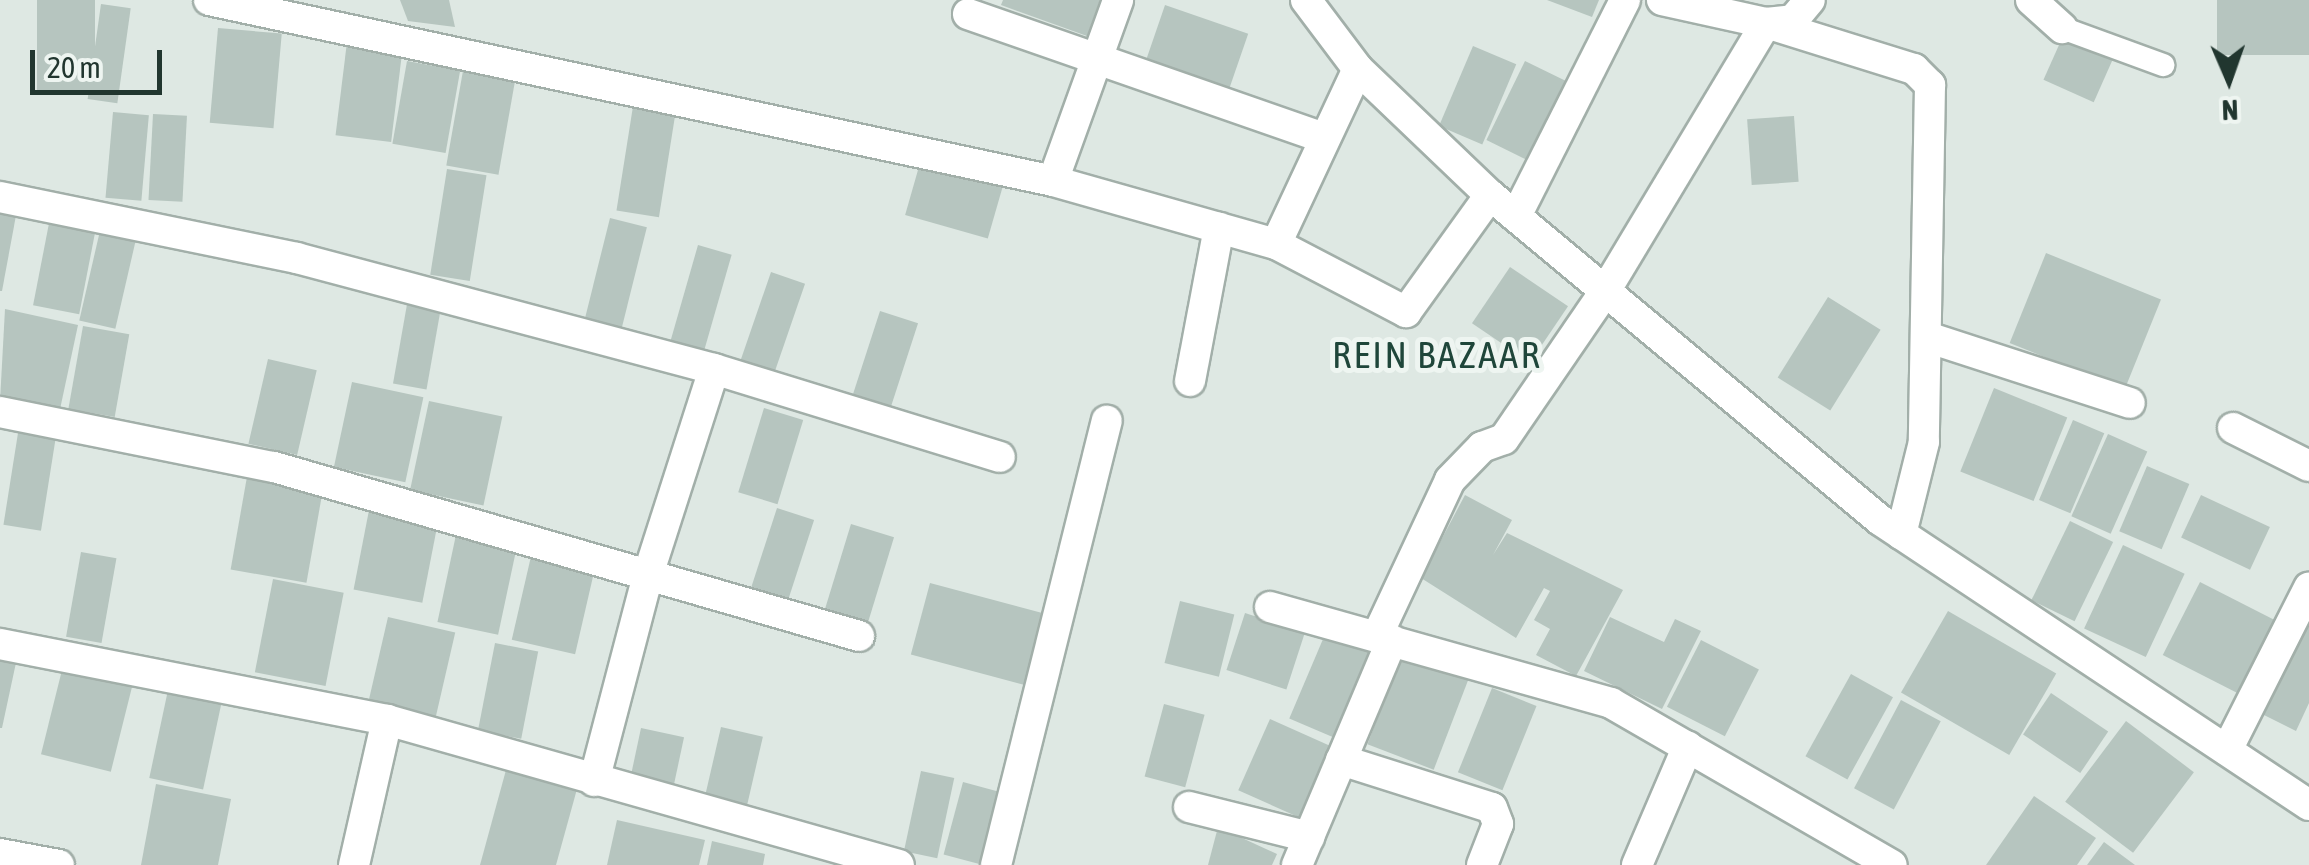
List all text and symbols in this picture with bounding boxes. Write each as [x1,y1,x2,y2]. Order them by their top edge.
scale bar [35,30,168,92]
north arrow [2179,30,2279,130]
text: 20 m [47,50,101,84]
text: N [2221,94,2239,126]
district label: REIN BAZAAR [1332,332,1542,378]

